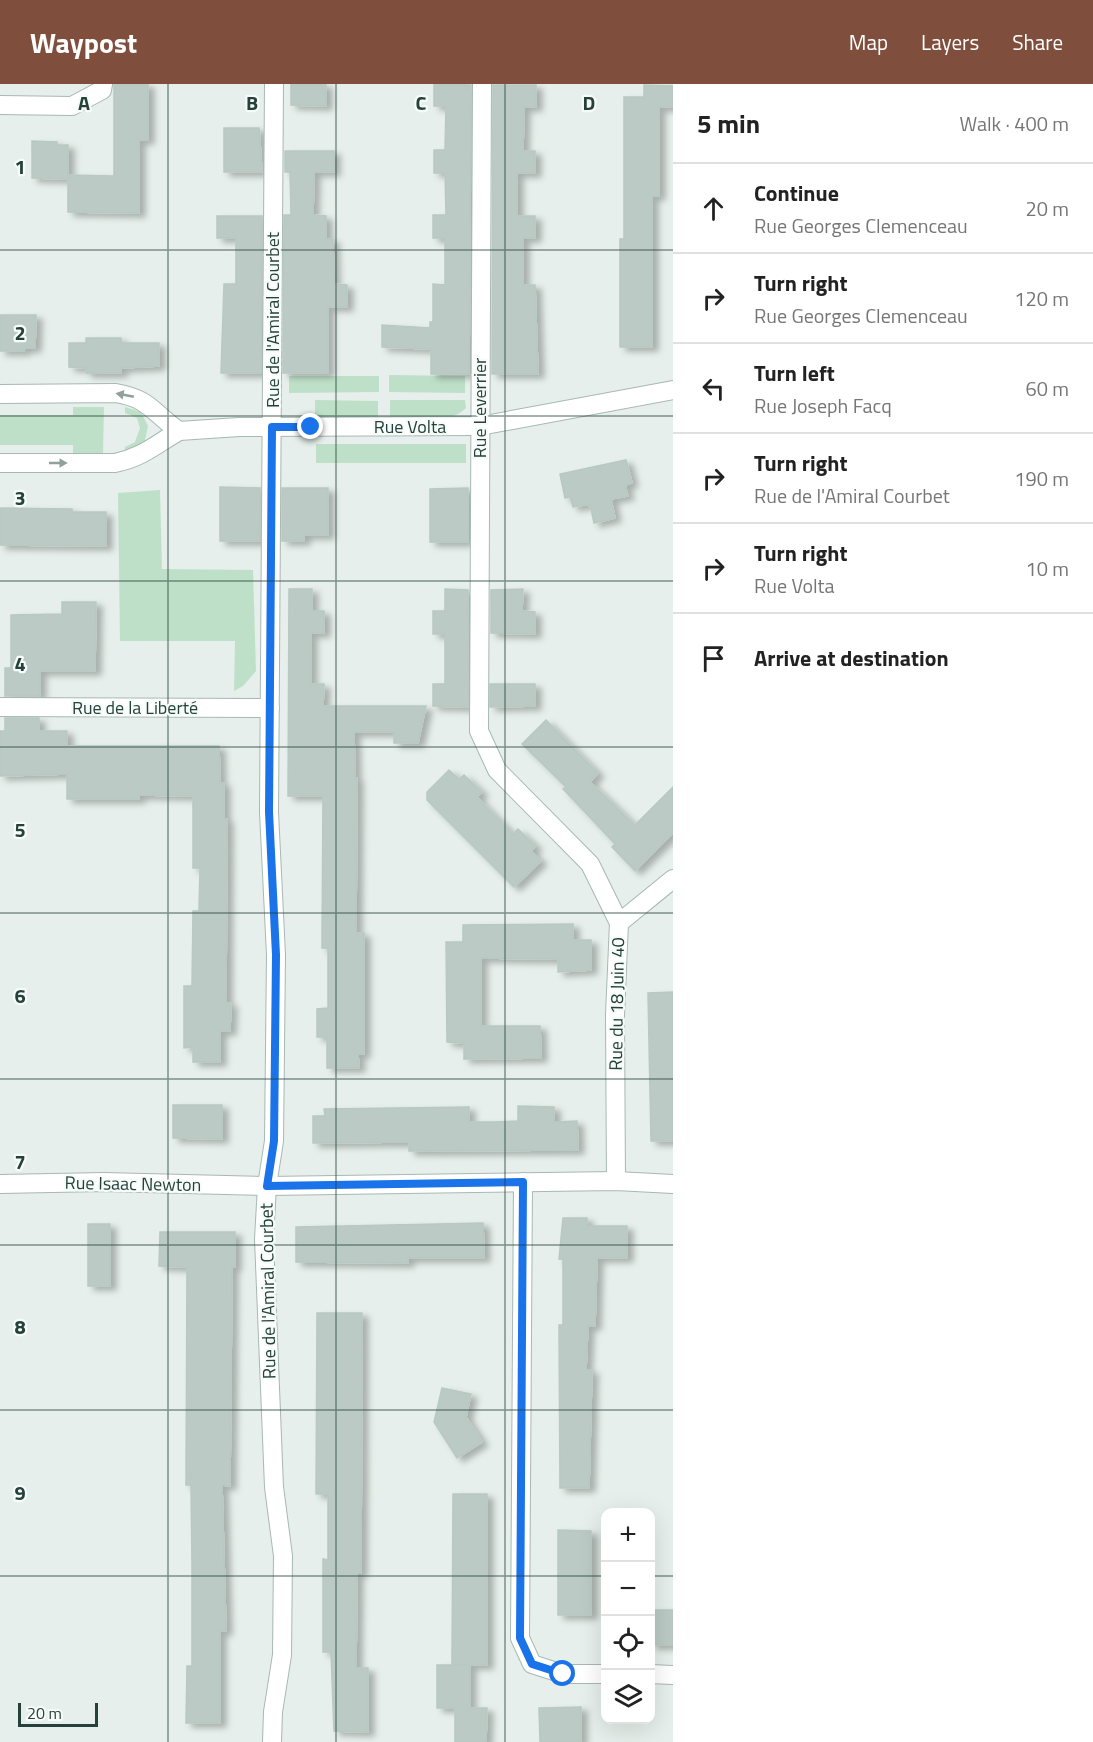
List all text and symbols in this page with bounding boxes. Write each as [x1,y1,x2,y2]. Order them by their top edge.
text: Waypost [30,21,137,64]
text: Map [849,26,888,58]
text: Layers [921,26,979,58]
text: Share [1012,26,1063,58]
text: A [78,87,90,118]
text: B [246,87,258,118]
text: C [416,87,427,118]
text: D [583,87,595,118]
text: 5 min [697,104,760,143]
text: Walk · 400 m [960,108,1069,139]
text: 1 [14,151,26,182]
text: Continue [754,176,839,210]
icon: ahead [697,192,730,225]
text: 20 m [1025,193,1069,224]
text: Rue Georges Clemenceau [754,210,968,241]
street label: Rue de l'Amiral Courbet [259,231,286,408]
text: Turn right [754,266,848,300]
icon: right [697,282,730,315]
text: 120 m [1014,283,1069,314]
text: Rue Georges Clemenceau [754,300,968,331]
text: 2 [14,317,26,348]
text: Turn left [754,356,835,390]
street label: Rue Leverrier [466,358,493,458]
icon: left [697,372,730,405]
text: 60 m [1025,373,1069,404]
one-way arrow [115,390,134,399]
text: Rue Joseph Facq [754,390,892,421]
route end [297,413,323,439]
street label: Rue Volta [374,413,446,440]
text: Turn right [754,446,848,480]
one-way arrow [49,458,68,468]
icon: right [697,462,730,495]
text: 190 m [1014,463,1069,494]
text: Rue de l'Amiral Courbet [754,480,950,511]
text: 3 [14,482,26,513]
text: Turn right [754,536,848,570]
icon: right [697,552,730,585]
text: 10 m [1025,553,1069,584]
text: Rue Volta [754,570,835,601]
text: Arrive at destination [754,641,949,675]
icon: arrive [697,642,730,675]
text: 4 [14,648,26,679]
street label: Rue de la Liberté [72,694,198,721]
text: 5 [14,814,26,845]
street label: Rue du 18 Juin 40 [602,937,631,1071]
text: 6 [14,980,26,1011]
text: 7 [14,1146,26,1177]
street label: Rue Isaac Newton [64,1169,202,1198]
street label: Rue de l'Amiral Courbet [252,1202,283,1379]
text: 8 [14,1311,26,1342]
text: 9 [14,1477,26,1508]
map controls [601,1508,655,1724]
button: + [601,1508,655,1562]
button: − [601,1562,655,1616]
button: locate [601,1616,655,1670]
route start [549,1660,575,1686]
button: layers [601,1670,655,1724]
scale bar [18,1700,98,1728]
text: 20 m [27,1701,62,1725]

